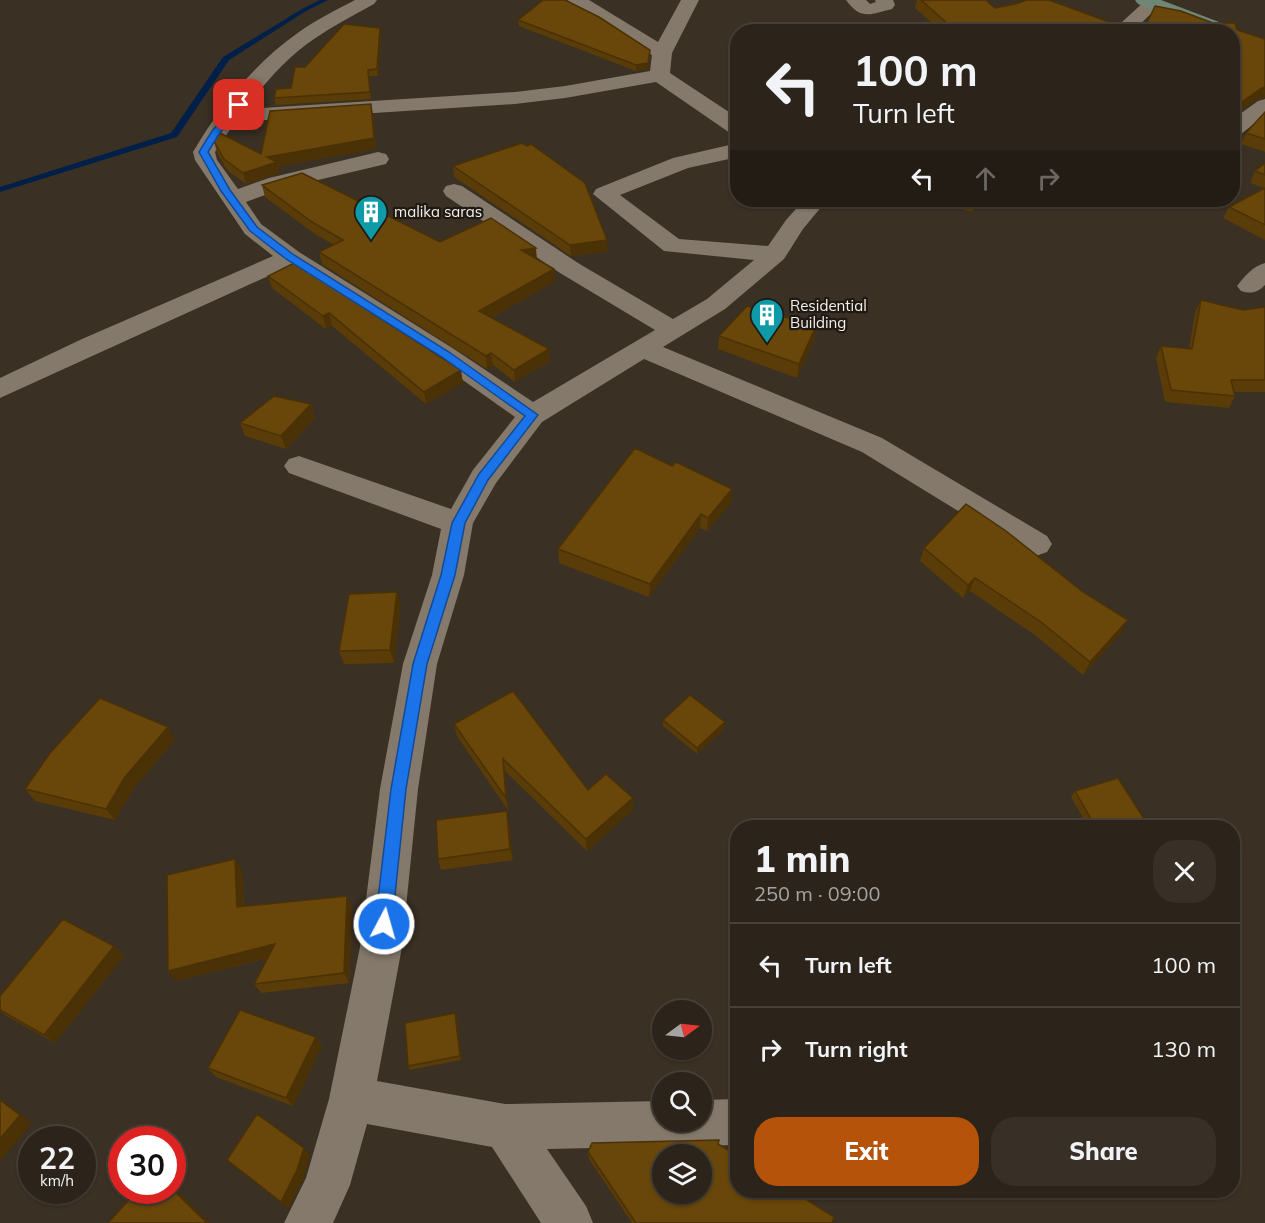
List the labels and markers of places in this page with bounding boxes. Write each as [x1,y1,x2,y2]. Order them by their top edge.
pin [213,79,264,130]
building icon: malika saras [353,194,389,241]
place label: malika saras [394,202,482,221]
place label: Residential Building [790,296,867,332]
building icon: Residential Building [749,297,785,344]

